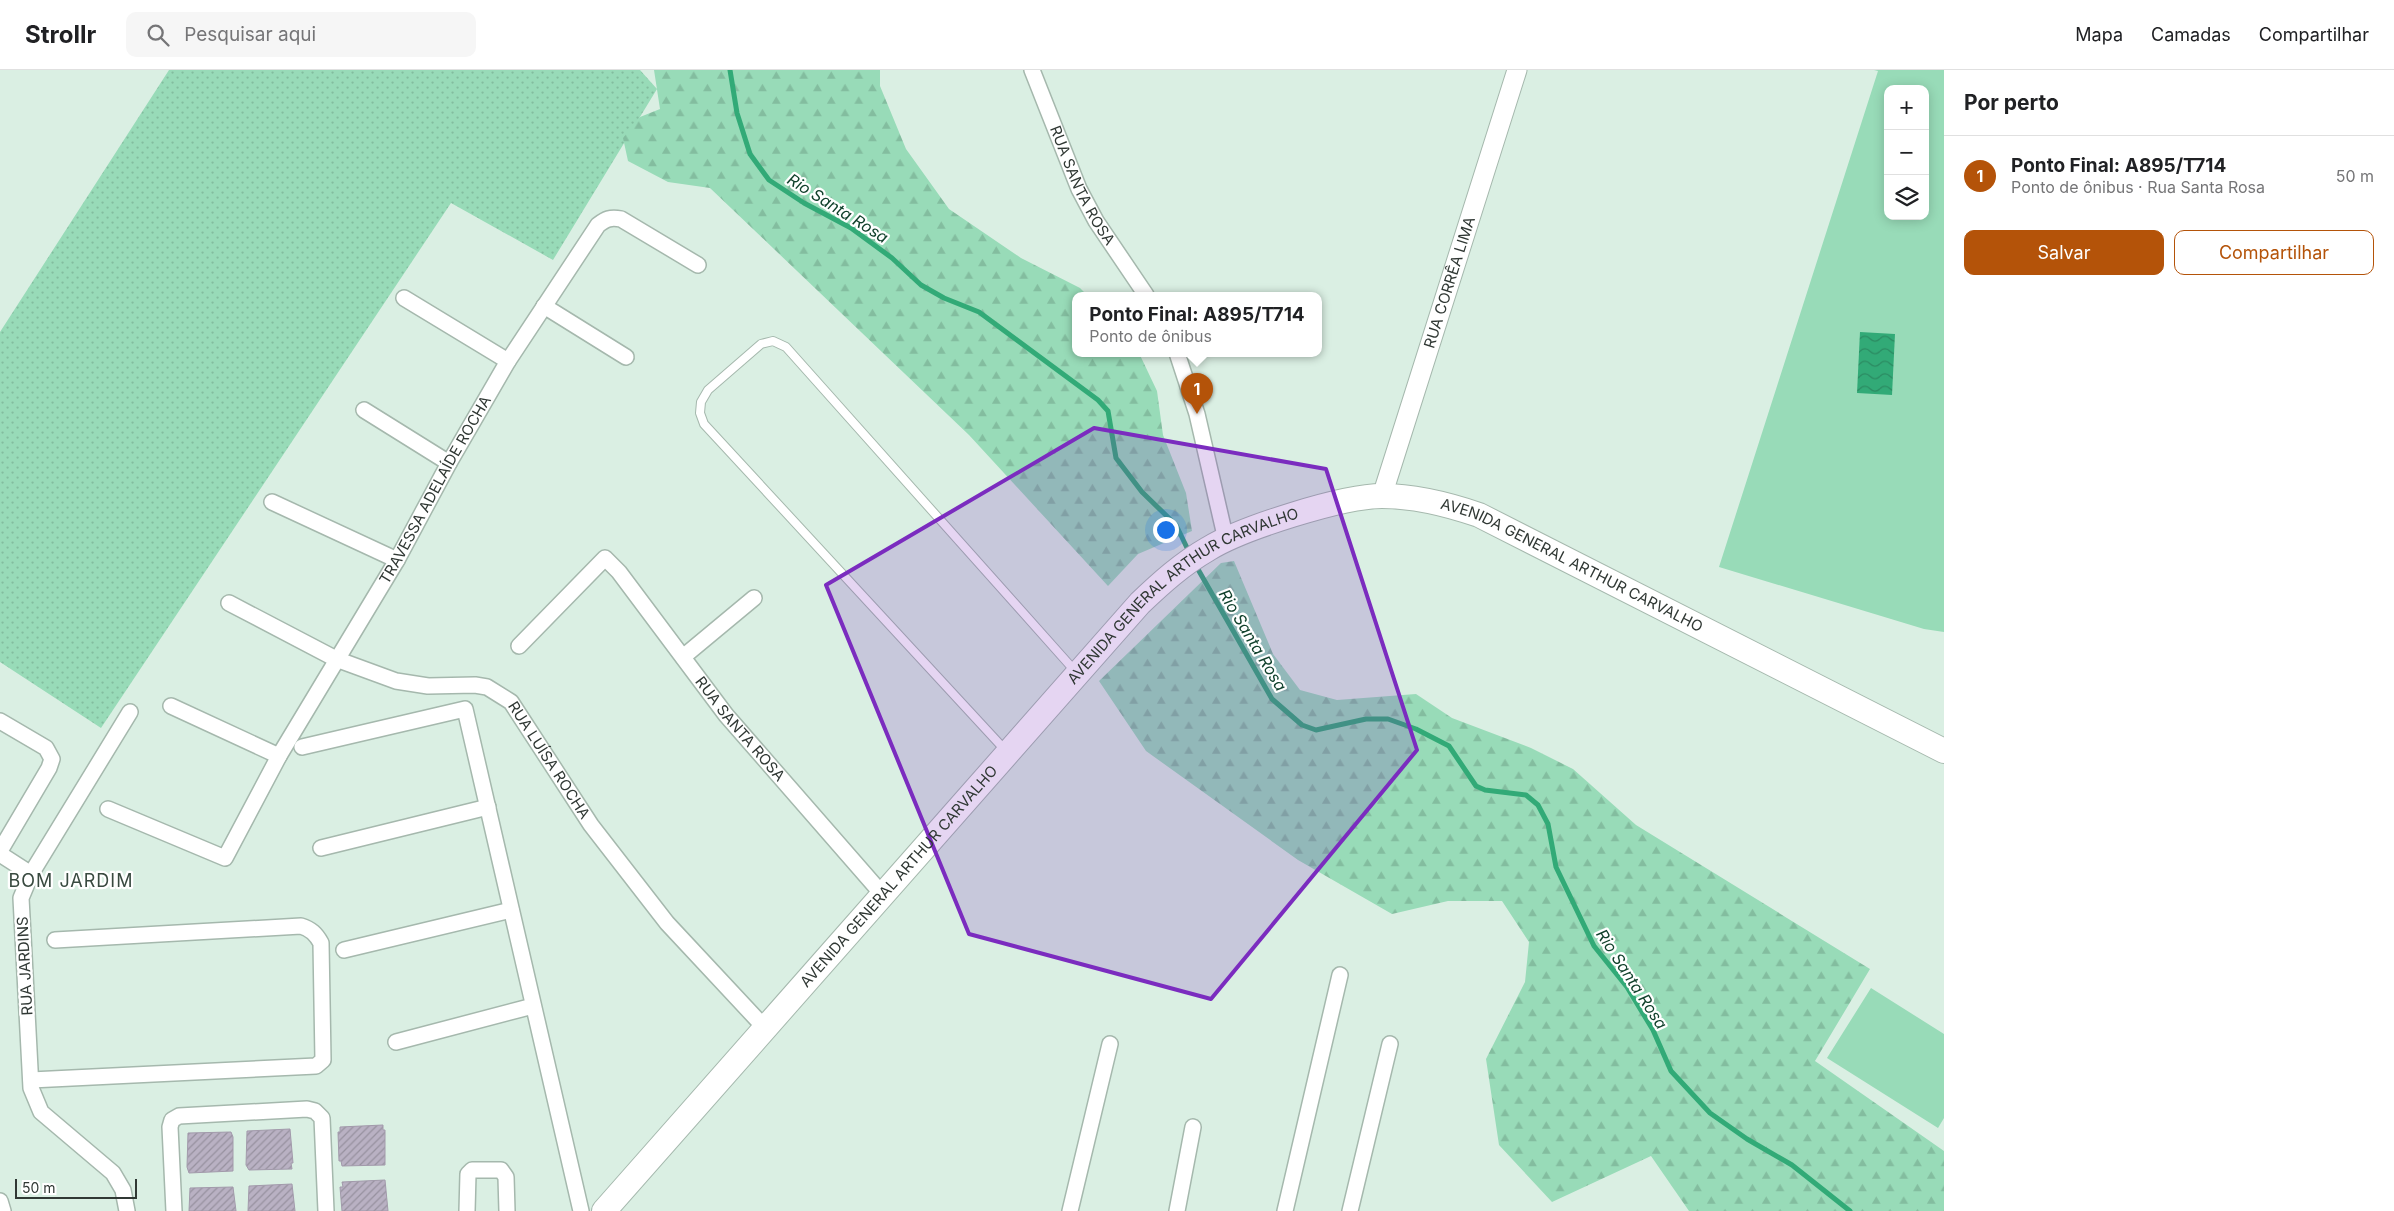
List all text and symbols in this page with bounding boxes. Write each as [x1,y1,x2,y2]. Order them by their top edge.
search box [126,12,476,57]
text: Strollr [25,20,96,49]
icon: search [144,21,172,49]
text: Pesquisar aqui [184,23,316,46]
text: Mapa [2075,24,2123,45]
text: Camadas [2151,24,2231,45]
text: Compartilhar [2259,24,2369,45]
map controls [1884,85,1929,220]
button: + [1884,85,1929,130]
text: Por perto [1964,90,2059,115]
street label: RUA SANTA ROSA [1046,123,1119,248]
button: − [1884,130,1929,175]
text: Ponto Final: A895/T714 [2011,154,2226,177]
text: 1 [1977,166,1983,186]
text: 50 m [2336,166,2374,186]
water label: Rio Santa Rosa [784,169,892,247]
button: layers [1884,175,1929,220]
text: Ponto de ônibus · Rua Santa Rosa [2011,177,2265,197]
street label: RUA CORRÊA LIMA [1419,214,1479,350]
button: Salvar [1964,230,2164,275]
button: Compartilhar [2174,230,2374,275]
popup [1072,292,1322,357]
text: Ponto Final: A895/T714 [1089,303,1305,326]
text: Ponto de ônibus [1089,326,1212,346]
pin: 1 [1181,373,1213,414]
street label: TRAVESSA ADELAÍDE ROCHA [375,392,495,587]
street label: AVENIDA GENERAL ARTHUR CARVALHO [1439,494,1706,636]
street label: AVENIDA GENERAL ARTHUR CARVALHO [1063,504,1301,688]
your location [1153,517,1179,543]
water label: Rio Santa Rosa [1215,585,1291,695]
street label: RUA SANTA ROSA [691,672,789,785]
street label: RUA LUÍSA ROCHA [504,698,594,822]
street label: AVENIDA GENERAL ARTHUR CARVALHO [796,761,1001,991]
district label: BOM JARDIM [9,870,133,891]
street label: RUA JARDINS [12,916,37,1016]
water label: Rio Santa Rosa [1592,925,1672,1033]
scale bar [15,1176,138,1199]
text: 50 m [22,1179,56,1196]

